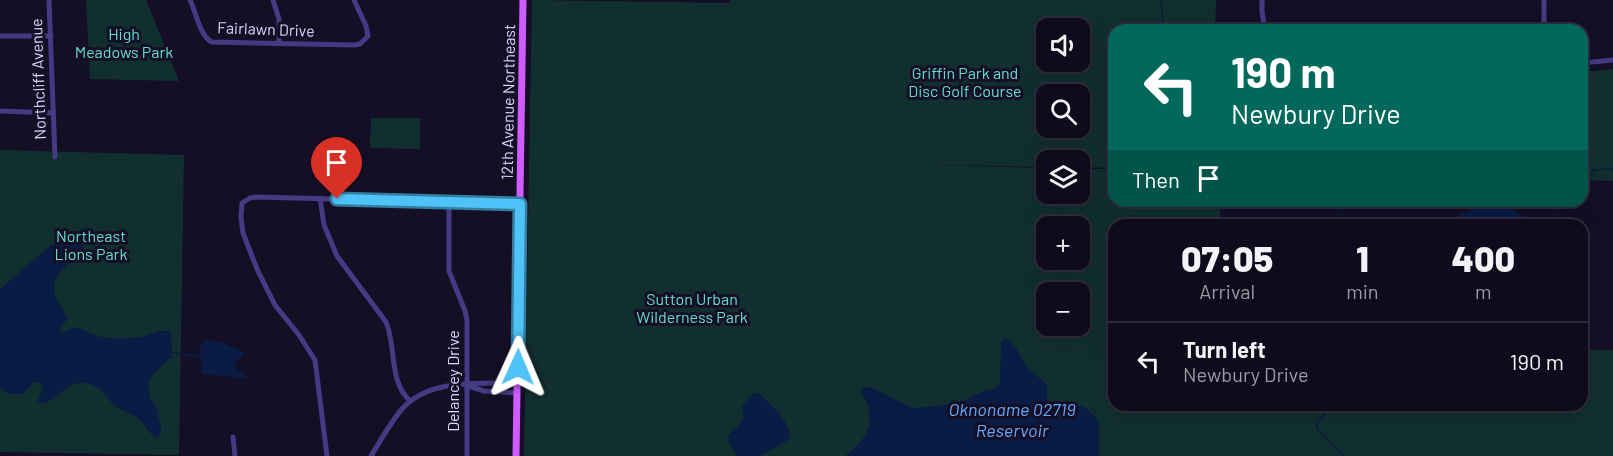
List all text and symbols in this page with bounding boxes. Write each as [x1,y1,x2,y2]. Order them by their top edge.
street label: Fairlawn Drive [217,17,315,40]
street label: Northcliff Avenue [26,18,49,140]
map controls [1036,18,1090,336]
button: sound [1036,18,1090,72]
park label: High Meadows Park [75,24,173,61]
street label: 12th Avenue Northeast [497,24,518,180]
text: 190 m [1231,46,1336,96]
icon: left [1132,48,1210,126]
park label: Griffin Park and Disc Golf Course [908,63,1022,100]
button: search [1036,84,1090,138]
text: Newbury Drive [1231,97,1401,129]
pin [311,137,362,199]
icon: arrive [320,146,353,179]
button: layers [1036,150,1090,204]
icon: arrive [1192,162,1225,195]
text: Then [1132,166,1180,192]
button: + [1036,216,1090,270]
park label: Northeast Lions Park [55,226,127,263]
text: 07:05 [1181,236,1273,279]
text: 1 [1356,236,1369,279]
text: 400 [1451,236,1515,279]
text: Arrival [1199,279,1255,303]
text: min [1346,279,1379,303]
text: m [1475,279,1492,303]
button: − [1036,282,1090,336]
park label: Sutton Urban Wilderness Park [636,289,748,326]
street label: Delancey Drive [443,330,462,432]
position arrow [486,335,550,399]
text: Turn left [1183,336,1266,362]
icon: left [1132,345,1165,378]
text: 190 m [1510,348,1564,374]
text: Newbury Drive [1183,362,1309,386]
water label: Oknoname 02719 Reservoir [948,398,1076,441]

